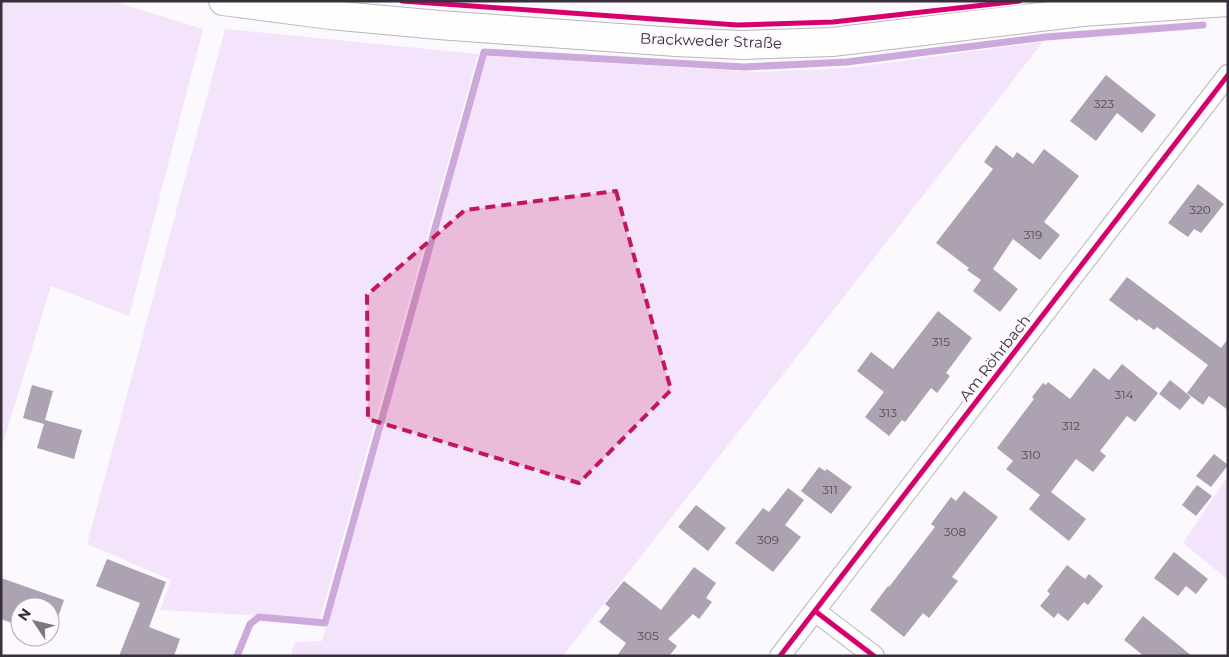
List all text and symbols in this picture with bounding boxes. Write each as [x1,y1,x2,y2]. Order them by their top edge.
street label: Brackweder Straße [640,29,782,52]
house number: 323 [1094,96,1114,111]
house number: 320 [1189,202,1211,217]
house number: 319 [1024,227,1042,242]
street label: Am Röhrbach [955,311,1034,405]
house number: 315 [932,334,950,349]
house number: 314 [1114,387,1134,402]
house number: 313 [879,405,897,420]
house number: 312 [1062,418,1080,433]
house number: 310 [1021,447,1041,462]
house number: 311 [822,482,838,497]
house number: 308 [944,524,967,539]
house number: 309 [757,532,779,547]
north arrow [10,597,60,647]
text: N [14,605,35,624]
house number: 305 [637,628,659,643]

